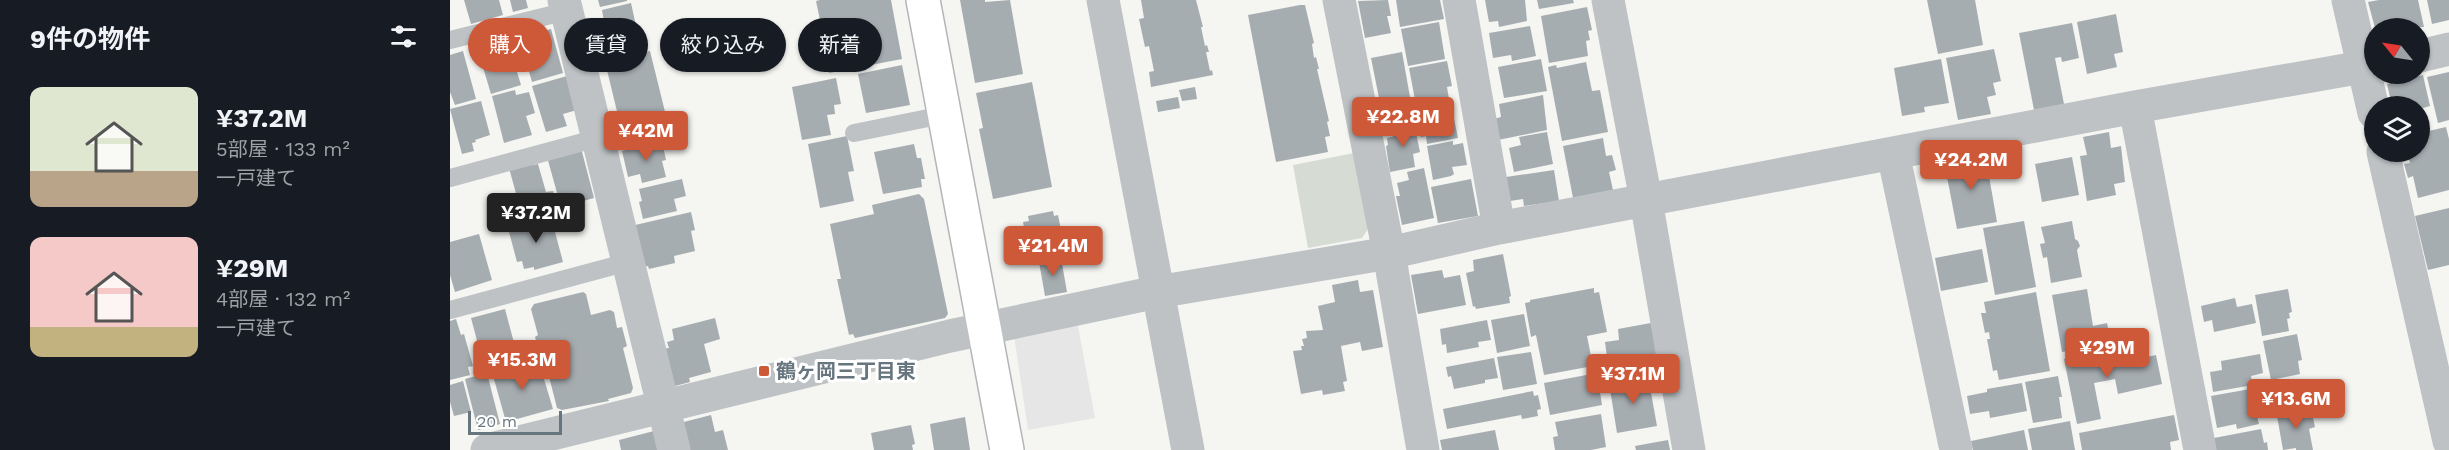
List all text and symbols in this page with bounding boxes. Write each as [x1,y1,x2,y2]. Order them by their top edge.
chip: 購入 [468,18,552,72]
chip: 賃貸 [564,18,648,72]
chip: 絞り込み [660,18,786,72]
chip: 新着 [798,18,882,72]
north arrow [2364,18,2430,84]
map controls [2364,18,2430,162]
icon: filters [387,20,420,53]
text: 9件の物件 [30,24,150,54]
button: layers [2364,96,2430,162]
pin: ¥22.8M [1354,97,1452,148]
text: ¥37.2M [216,103,307,133]
text: ¥22.8M [1366,104,1440,128]
icon: home [78,111,150,183]
pin: ¥42M [610,111,682,162]
text: ¥42M [618,118,674,142]
text: 5部屋 · 133 m² [216,137,350,161]
pin: ¥24.2M [1922,140,2020,191]
text: ¥24.2M [1934,147,2008,171]
text: 一戸建て [216,166,296,190]
pin: ¥37.2M [487,193,585,244]
text: ¥37.2M [501,200,571,224]
pin: ¥21.4M [1004,226,1102,277]
text: ¥21.4M [1018,233,1088,257]
text: ¥29M [216,253,289,283]
icon: home [78,261,150,333]
text: 4部屋 · 132 m² [216,287,350,311]
text: 一戸建て [216,316,296,340]
pin: ¥29M [2071,328,2143,379]
text: ¥29M [2079,335,2135,359]
pin: ¥15.3M [473,340,571,391]
text: ¥15.3M [487,347,557,371]
pin: ¥37.1M [1584,354,1682,405]
place label: 鶴ヶ岡三丁目東 [776,359,916,383]
text: ¥37.1M [1601,361,1666,385]
marker: 鶴ヶ岡三丁目東 [757,364,771,378]
pin: ¥13.6M [2247,379,2345,430]
text: ¥13.6M [2261,386,2331,410]
scale bar [468,408,562,436]
text: 20 m [477,412,517,431]

